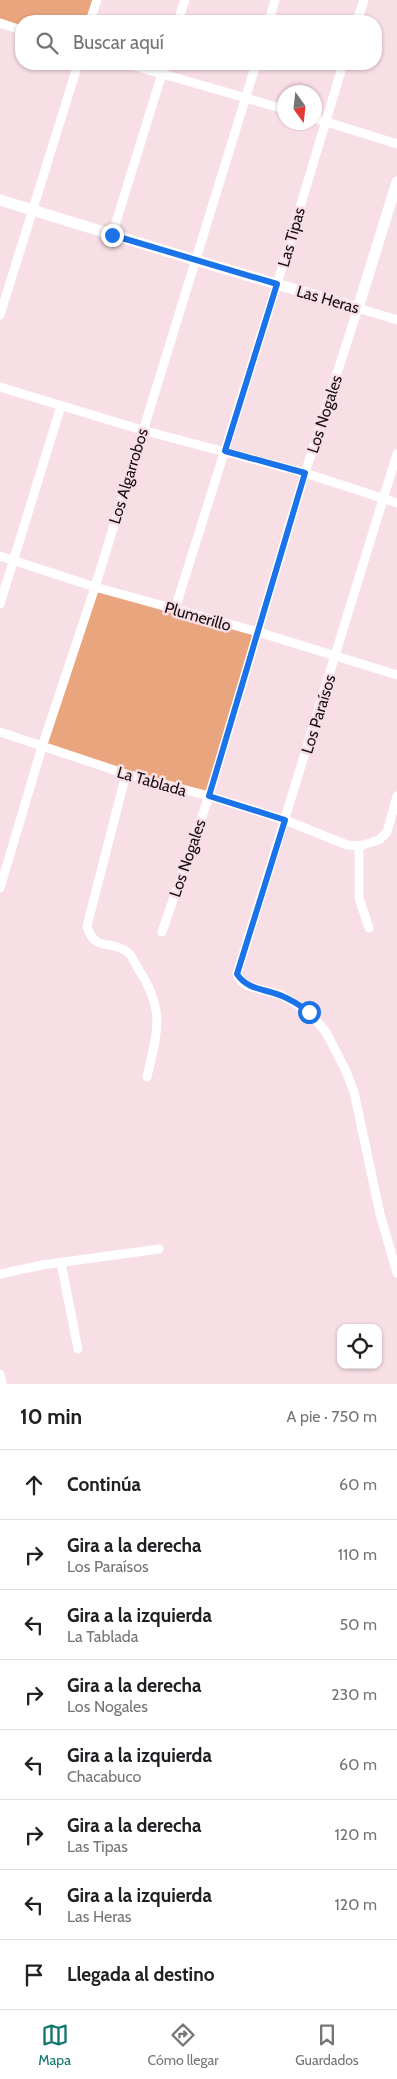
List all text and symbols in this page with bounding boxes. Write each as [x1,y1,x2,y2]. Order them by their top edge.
search box [15,15,382,70]
icon: search [33,29,61,57]
text: Buscar aquí [73,31,164,54]
north arrow [277,85,322,130]
street label: Las Tipas [274,205,309,269]
route end [101,224,124,247]
street label: Las Heras [294,281,362,318]
street label: Los Nogales [303,372,346,456]
street label: Los Algarrobos [105,426,152,526]
street label: Plumerillo [162,598,233,635]
street label: Los Paraísos [297,672,340,756]
street label: La Tablada [115,763,189,801]
street label: Los Nogales [165,816,210,899]
route start [298,1001,321,1024]
map controls [337,1324,382,1369]
button: locate [337,1324,382,1369]
text: 10 min [20,1404,82,1429]
text: A pie · 750 m [287,1407,377,1426]
icon: ahead [20,1471,48,1499]
text: Continúa [67,1473,141,1496]
text: 60 m [339,1475,377,1494]
text: Gira a la derecha [67,1534,202,1557]
icon: right [20,1541,48,1569]
text: 110 m [338,1545,377,1564]
text: Los Paraísos [67,1557,149,1576]
text: Gira a la izquierda [67,1604,212,1627]
icon: left [20,1611,48,1639]
text: 50 m [340,1615,377,1634]
text: La Tablada [67,1627,138,1646]
text: Gira a la derecha [67,1674,202,1697]
icon: right [20,1681,48,1709]
text: 230 m [331,1685,377,1704]
text: Los Nogales [67,1697,148,1716]
text: Gira a la izquierda [67,1744,212,1767]
icon: left [20,1751,48,1779]
text: 60 m [339,1755,377,1774]
text: Chacabuco [67,1767,141,1786]
text: Gira a la derecha [67,1814,202,1837]
icon: right [20,1821,48,1849]
text: 120 m [335,1825,377,1844]
text: Las Tipas [67,1837,128,1856]
text: Gira a la izquierda [67,1884,212,1907]
icon: left [20,1891,48,1919]
text: 120 m [335,1895,377,1914]
text: Las Heras [67,1907,131,1926]
icon: arrive [20,1961,48,1989]
text: Llegada al destino [67,1963,214,1986]
tab: Mapa [38,2021,71,2069]
tab: Cómo llegar [148,2021,219,2069]
tab: Guardados [295,2021,359,2069]

